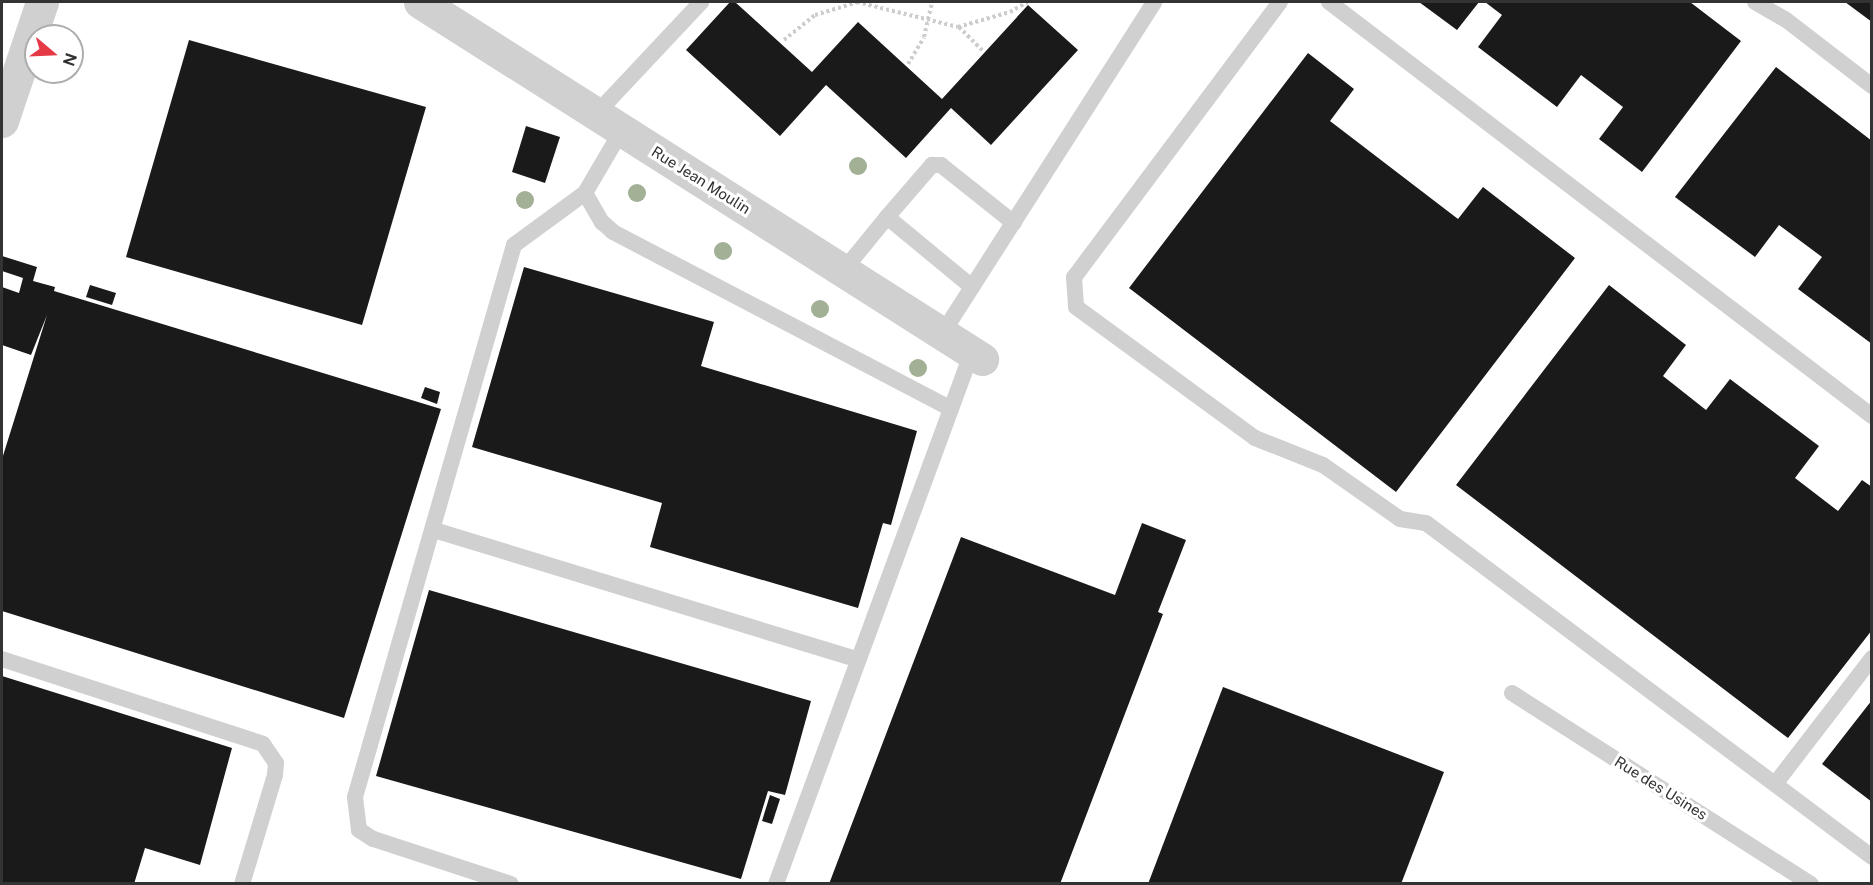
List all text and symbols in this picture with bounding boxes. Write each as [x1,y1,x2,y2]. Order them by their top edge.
north arrow [24,24,84,84]
text: N [59,50,81,68]
street label: Rue Jean Moulin [648,142,754,218]
street label: Rue des Usines [1611,752,1711,824]

